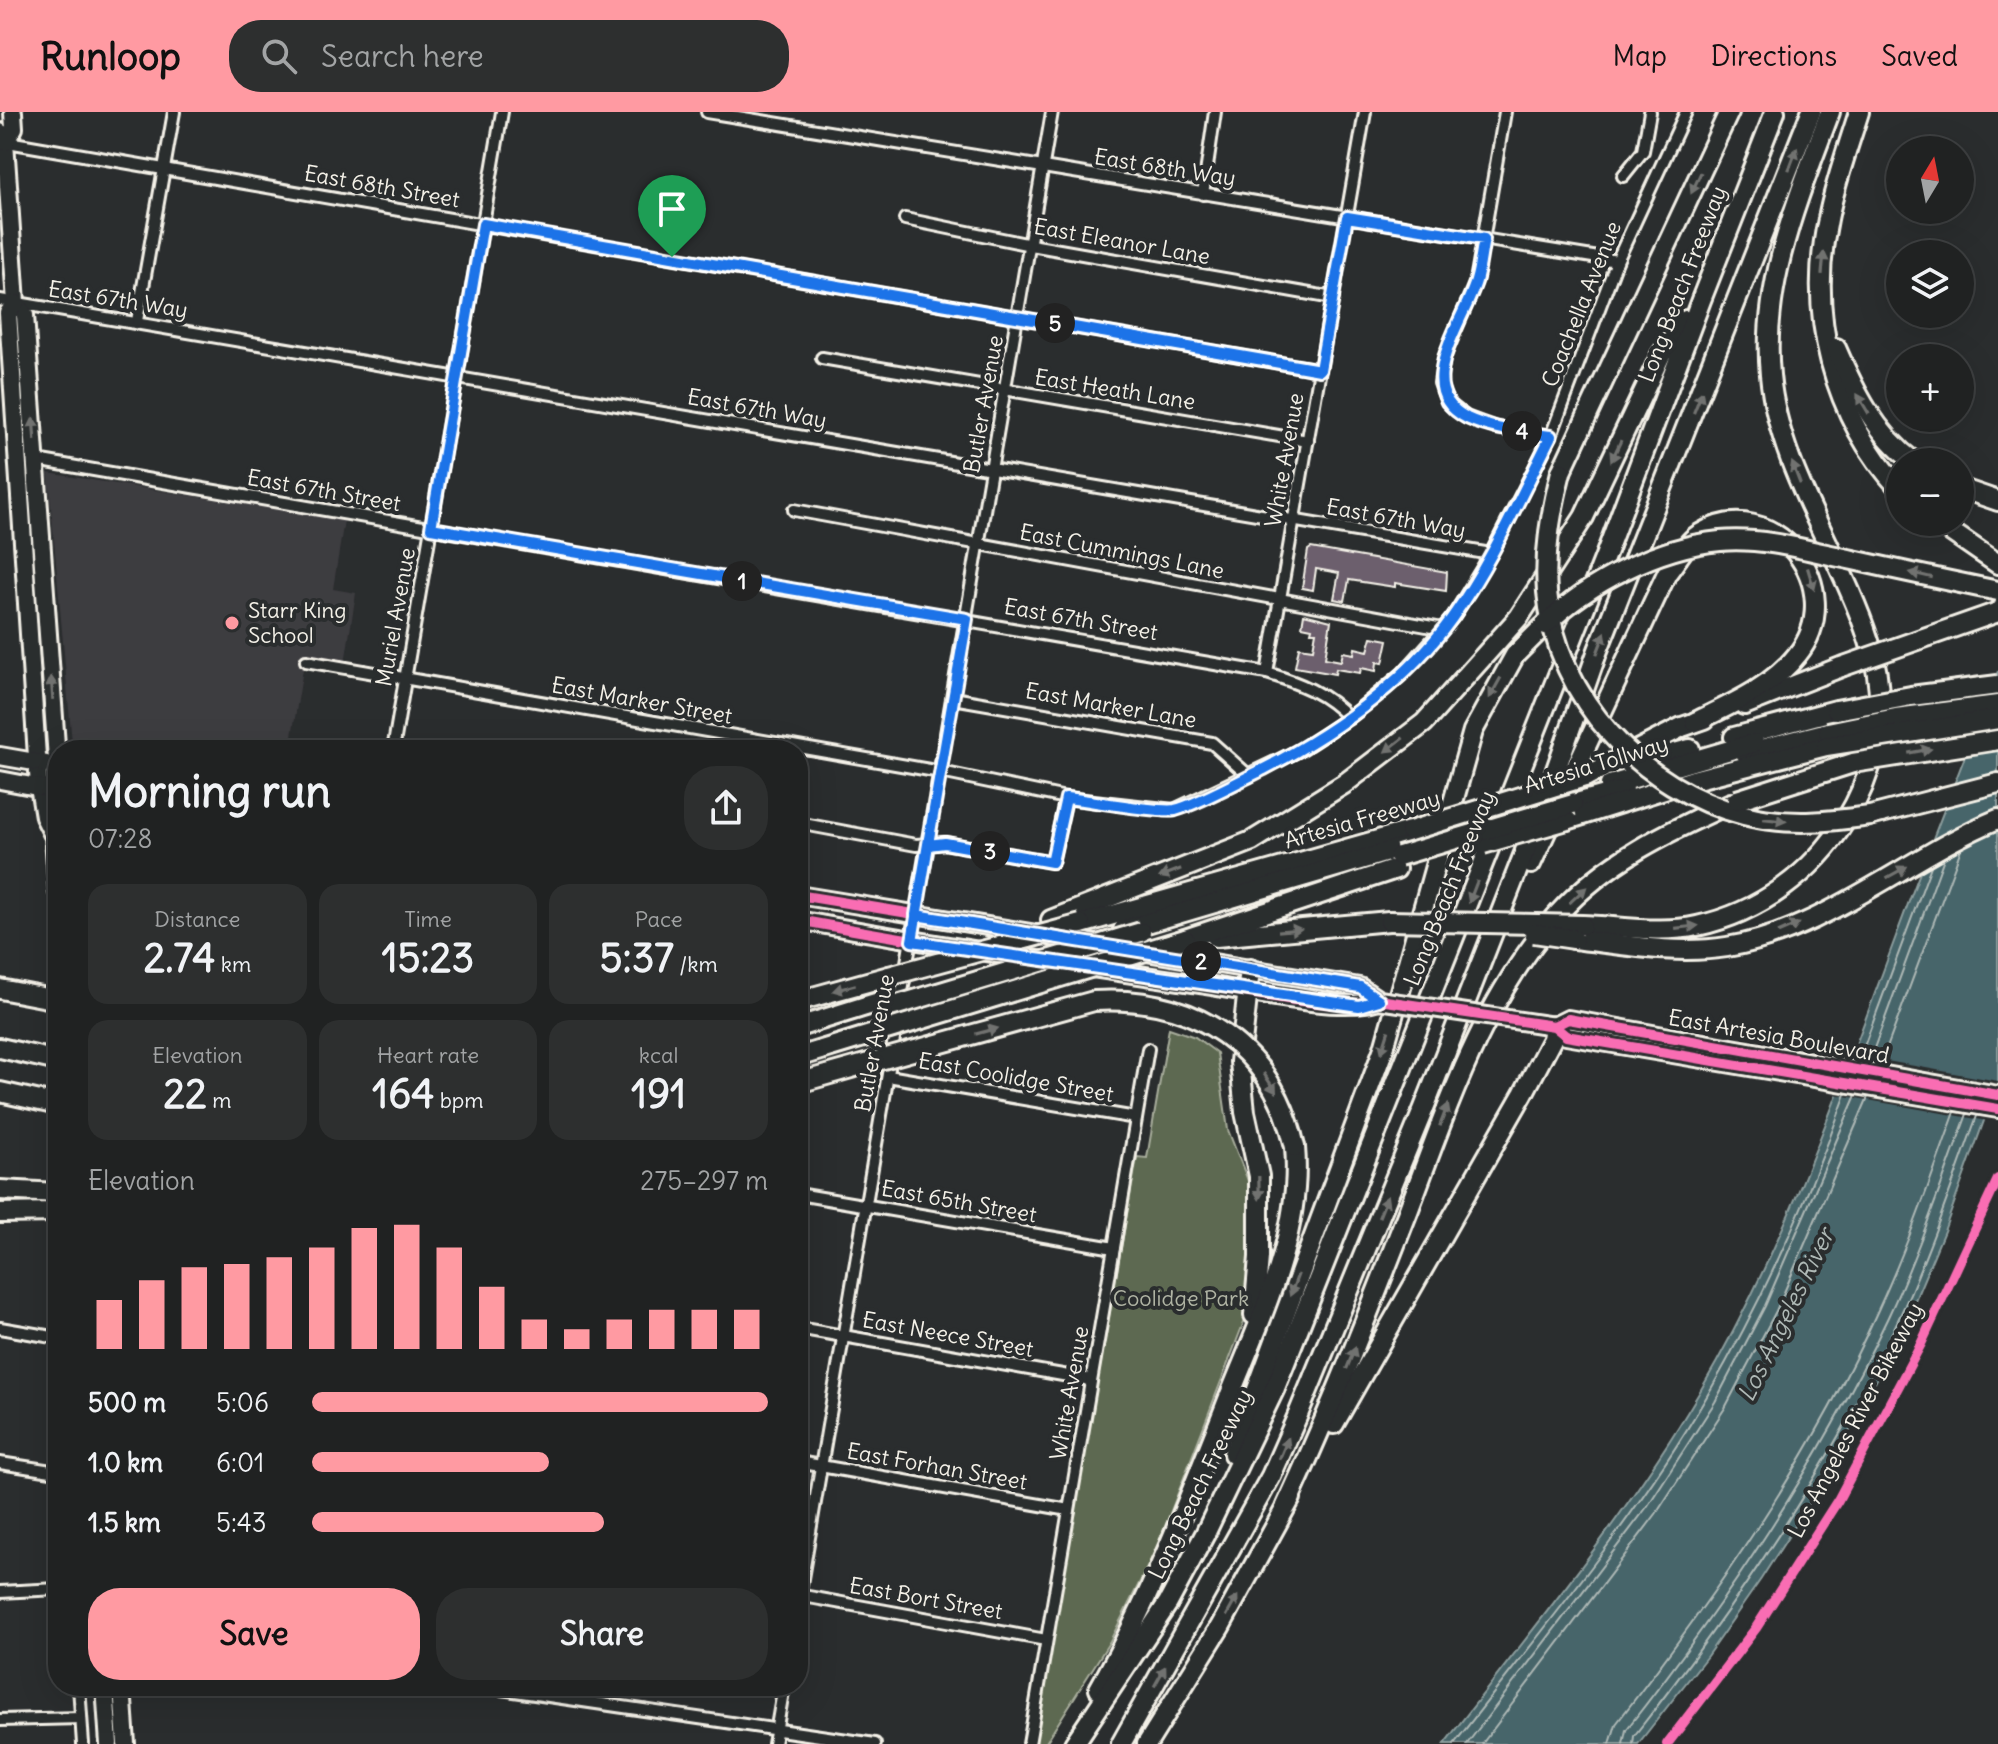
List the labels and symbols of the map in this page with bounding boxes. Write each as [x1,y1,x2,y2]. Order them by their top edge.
north arrow [1886,136,1974,224]
street label: East 68th Way [1092,142,1238,192]
one-way arrow [1787,147,1800,171]
street label: East 68th Street [302,159,462,213]
one-way arrow [1689,171,1703,194]
pin [638,175,706,257]
street label: Long Beach Freeway [1632,182,1732,386]
street label: East Eleanor Lane [1032,212,1212,270]
street label: Coachella Avenue [1535,217,1627,391]
one-way arrow [1817,250,1830,275]
street label: East 67th Way [46,274,190,324]
pin: 5 [1035,303,1075,343]
street label: Butler Avenue [957,333,1009,475]
street label: East Heath Lane [1033,362,1197,416]
street label: East 67th Way [685,382,829,434]
one-way arrow [1692,390,1705,414]
street label: White Avenue [1258,391,1310,529]
one-way arrow [1856,393,1870,415]
pin: 4 [1502,411,1542,451]
one-way arrow [27,416,40,441]
one-way arrow [1609,439,1623,462]
one-way arrow [1789,461,1802,485]
street label: East 67th Street [245,463,403,517]
street label: East 67th Way [1324,492,1468,544]
street label: East Cummings Lane [1017,517,1227,585]
street label: Muriel Avenue [369,546,421,688]
pin: 1 [722,561,762,601]
one-way arrow [1805,567,1817,591]
one-way arrow [1909,568,1934,581]
street label: East 67th Street [1002,592,1160,646]
place label: Starr King School [248,596,347,649]
marker: Starr King School [223,614,241,632]
one-way arrow [1595,631,1608,655]
street label: East Marker Street [550,670,734,730]
one-way arrow [45,675,58,700]
street label: East Marker Lane [1023,676,1199,734]
one-way arrow [1488,676,1502,699]
street label: Artesia Tollway [1520,729,1672,799]
one-way arrow [1384,737,1405,753]
one-way arrow [1908,745,1933,757]
street label: Artesia Freeway [1281,783,1443,855]
street label: Long Beach Freeway [1397,786,1501,990]
one-way arrow [1763,814,1788,827]
pin: 3 [970,831,1010,871]
one-way arrow [1885,865,1908,879]
one-way arrow [1158,867,1182,880]
one-way arrow [1466,880,1479,904]
one-way arrow [1569,887,1588,905]
one-way arrow [1675,920,1700,933]
one-way arrow [1777,922,1800,935]
one-way arrow [1278,923,1303,936]
pin: 2 [1181,941,1221,981]
street label: Butler Avenue [848,972,900,1114]
one-way arrow [831,982,855,995]
street label: East Artesia Boulevard [1666,1003,1892,1069]
one-way arrow [976,1024,1000,1037]
one-way arrow [1379,1030,1391,1054]
street label: East Coolidge Street [916,1046,1116,1108]
one-way arrow [1262,1072,1277,1093]
one-way arrow [1438,1103,1451,1127]
street label: East 65th Street [879,1174,1039,1228]
one-way arrow [1253,1176,1265,1201]
one-way arrow [1376,1195,1389,1219]
water label: Los Angeles River [1730,1220,1841,1406]
one-way arrow [1287,1274,1300,1298]
park label: Coolidge Park [1113,1284,1249,1312]
street label: Los Angeles River Bikeway [1781,1298,1929,1542]
street label: East Neece Street [860,1305,1036,1363]
street label: White Avenue [1043,1324,1095,1462]
one-way arrow [1345,1346,1358,1370]
street label: Long Beach Freeway [1142,1384,1258,1584]
street label: East Forhan Street [845,1436,1029,1496]
one-way arrow [1277,1436,1290,1460]
street label: East Bort Street [847,1571,1005,1625]
one-way arrow [1225,1594,1238,1617]
one-way arrow [1153,1665,1167,1688]

